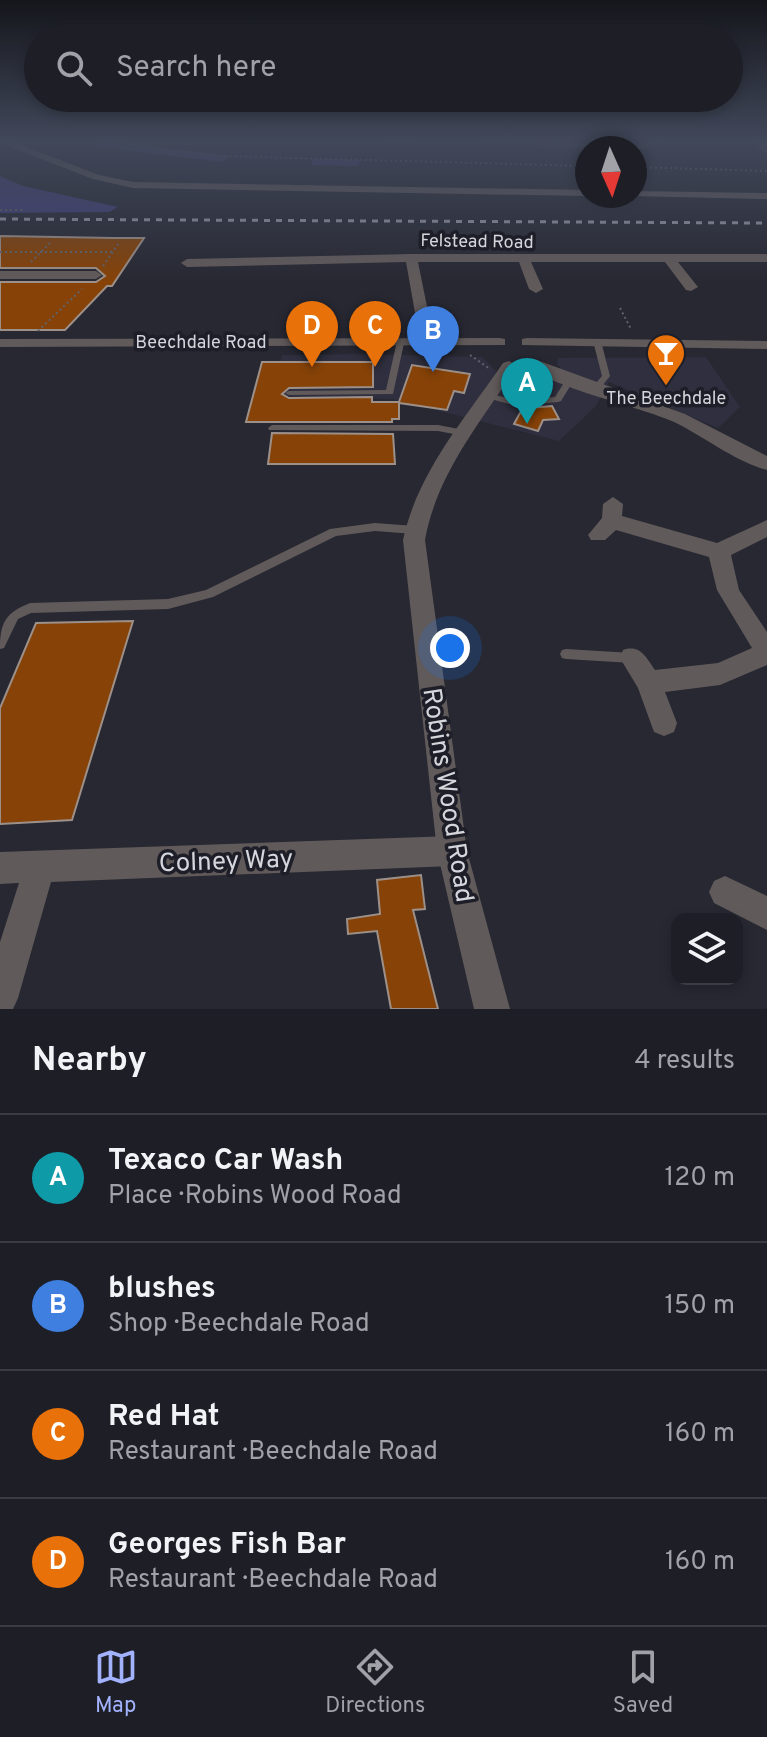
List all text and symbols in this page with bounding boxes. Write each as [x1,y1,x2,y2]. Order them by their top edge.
search box [24,24,743,112]
icon: search [52,46,96,90]
text: Search here [116,50,276,87]
north arrow [575,136,647,208]
street label: Felstead Road [420,230,534,255]
pin: D [286,301,338,367]
pin: C [349,301,401,367]
pin: B [407,306,459,372]
street label: Beechdale Road [135,332,267,355]
bar icon: The Beechdale [645,332,687,387]
pin: A [501,358,553,424]
place label: The Beechdale [606,388,726,411]
your location [430,628,470,668]
street label: Robins Wood Road [413,686,480,905]
street label: Colney Way [158,844,294,881]
map controls [671,913,743,985]
button: layers [671,913,743,985]
text: Nearby [32,1040,147,1083]
text: 4 results [634,1045,735,1078]
text: Texaco Car Wash [108,1143,343,1180]
text: A [49,1162,67,1195]
text: 120 m [665,1162,735,1195]
text: Place · Robins Wood Road [108,1180,402,1213]
text: blushes [108,1271,216,1308]
text: B [49,1290,67,1323]
text: 150 m [664,1290,735,1323]
text: Shop · Beechdale Road [108,1308,370,1341]
text: Red Hat [108,1399,220,1436]
text: C [50,1418,66,1451]
text: 160 m [665,1418,735,1451]
text: Restaurant · Beechdale Road [108,1436,438,1469]
text: Georges Fish Bar [108,1527,346,1564]
text: D [49,1546,67,1579]
text: 160 m [665,1546,735,1579]
text: Restaurant · Beechdale Road [108,1564,438,1597]
tab: Map [94,1645,138,1720]
tab: Directions [325,1645,425,1720]
tab: Saved [613,1645,673,1720]

